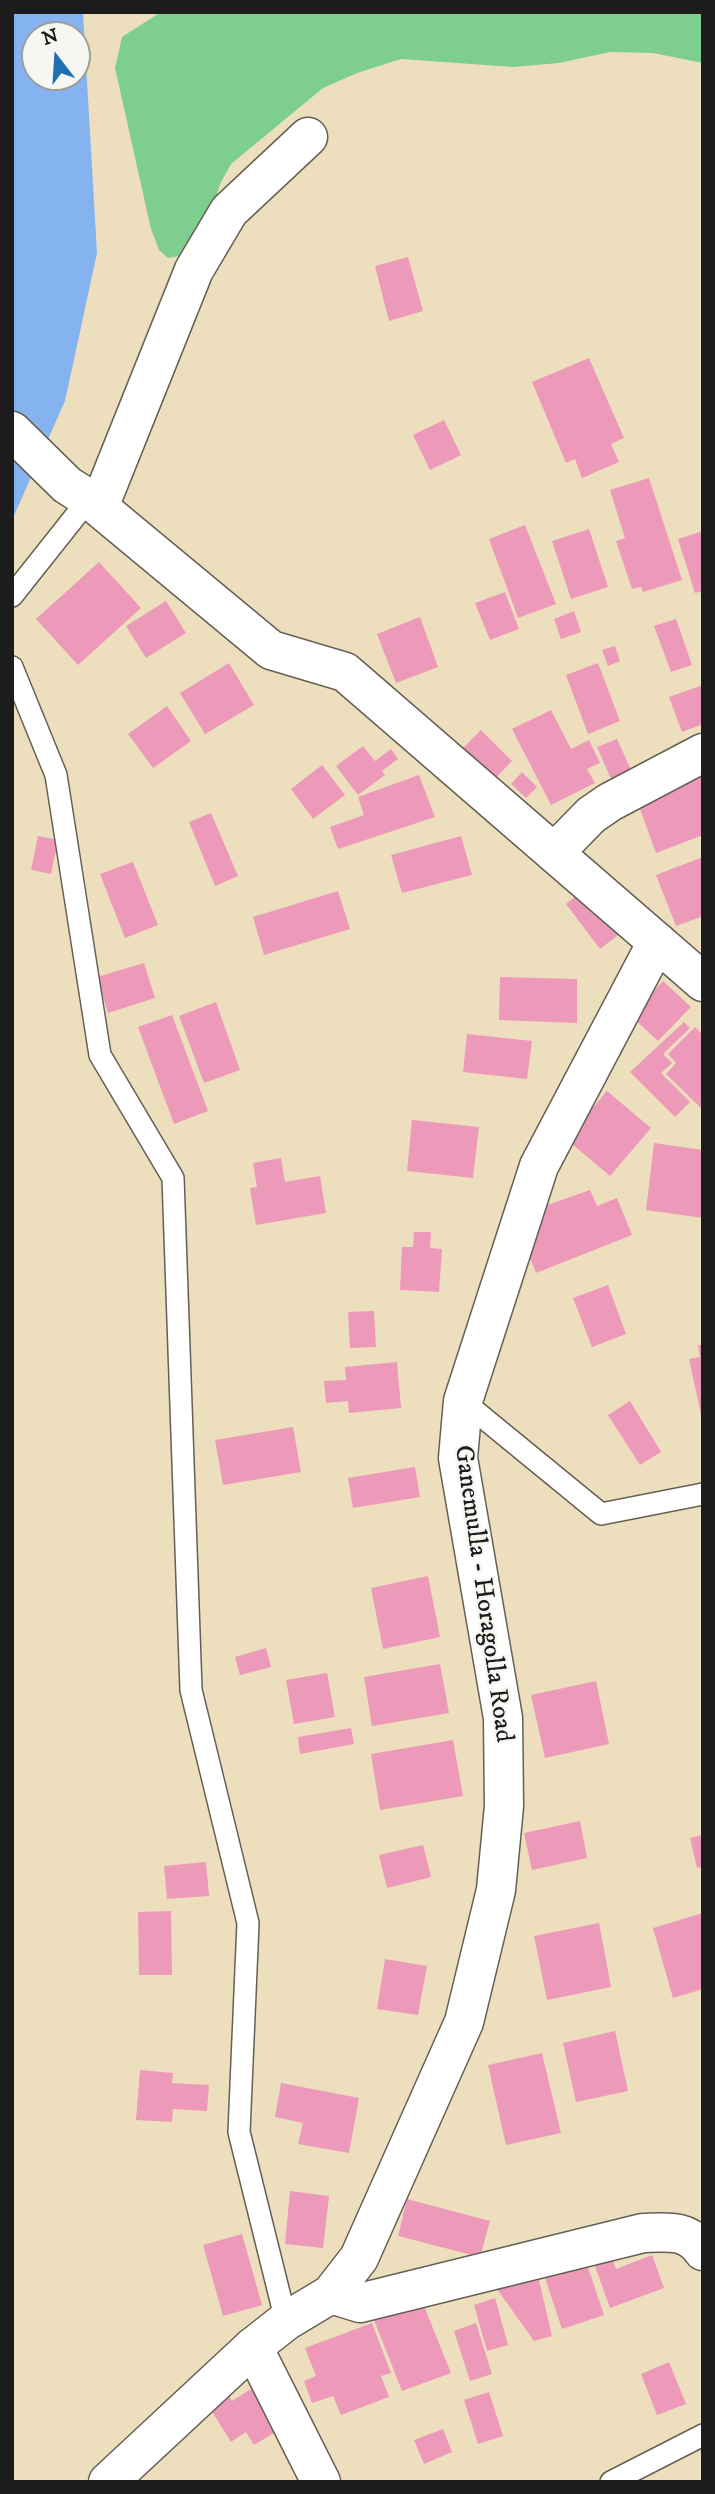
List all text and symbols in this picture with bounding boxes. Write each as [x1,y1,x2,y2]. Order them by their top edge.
north arrow [21,21,91,91]
text: N [39,24,61,51]
street label: Ganemulla - Horagolla Road [446,1443,518,1745]

